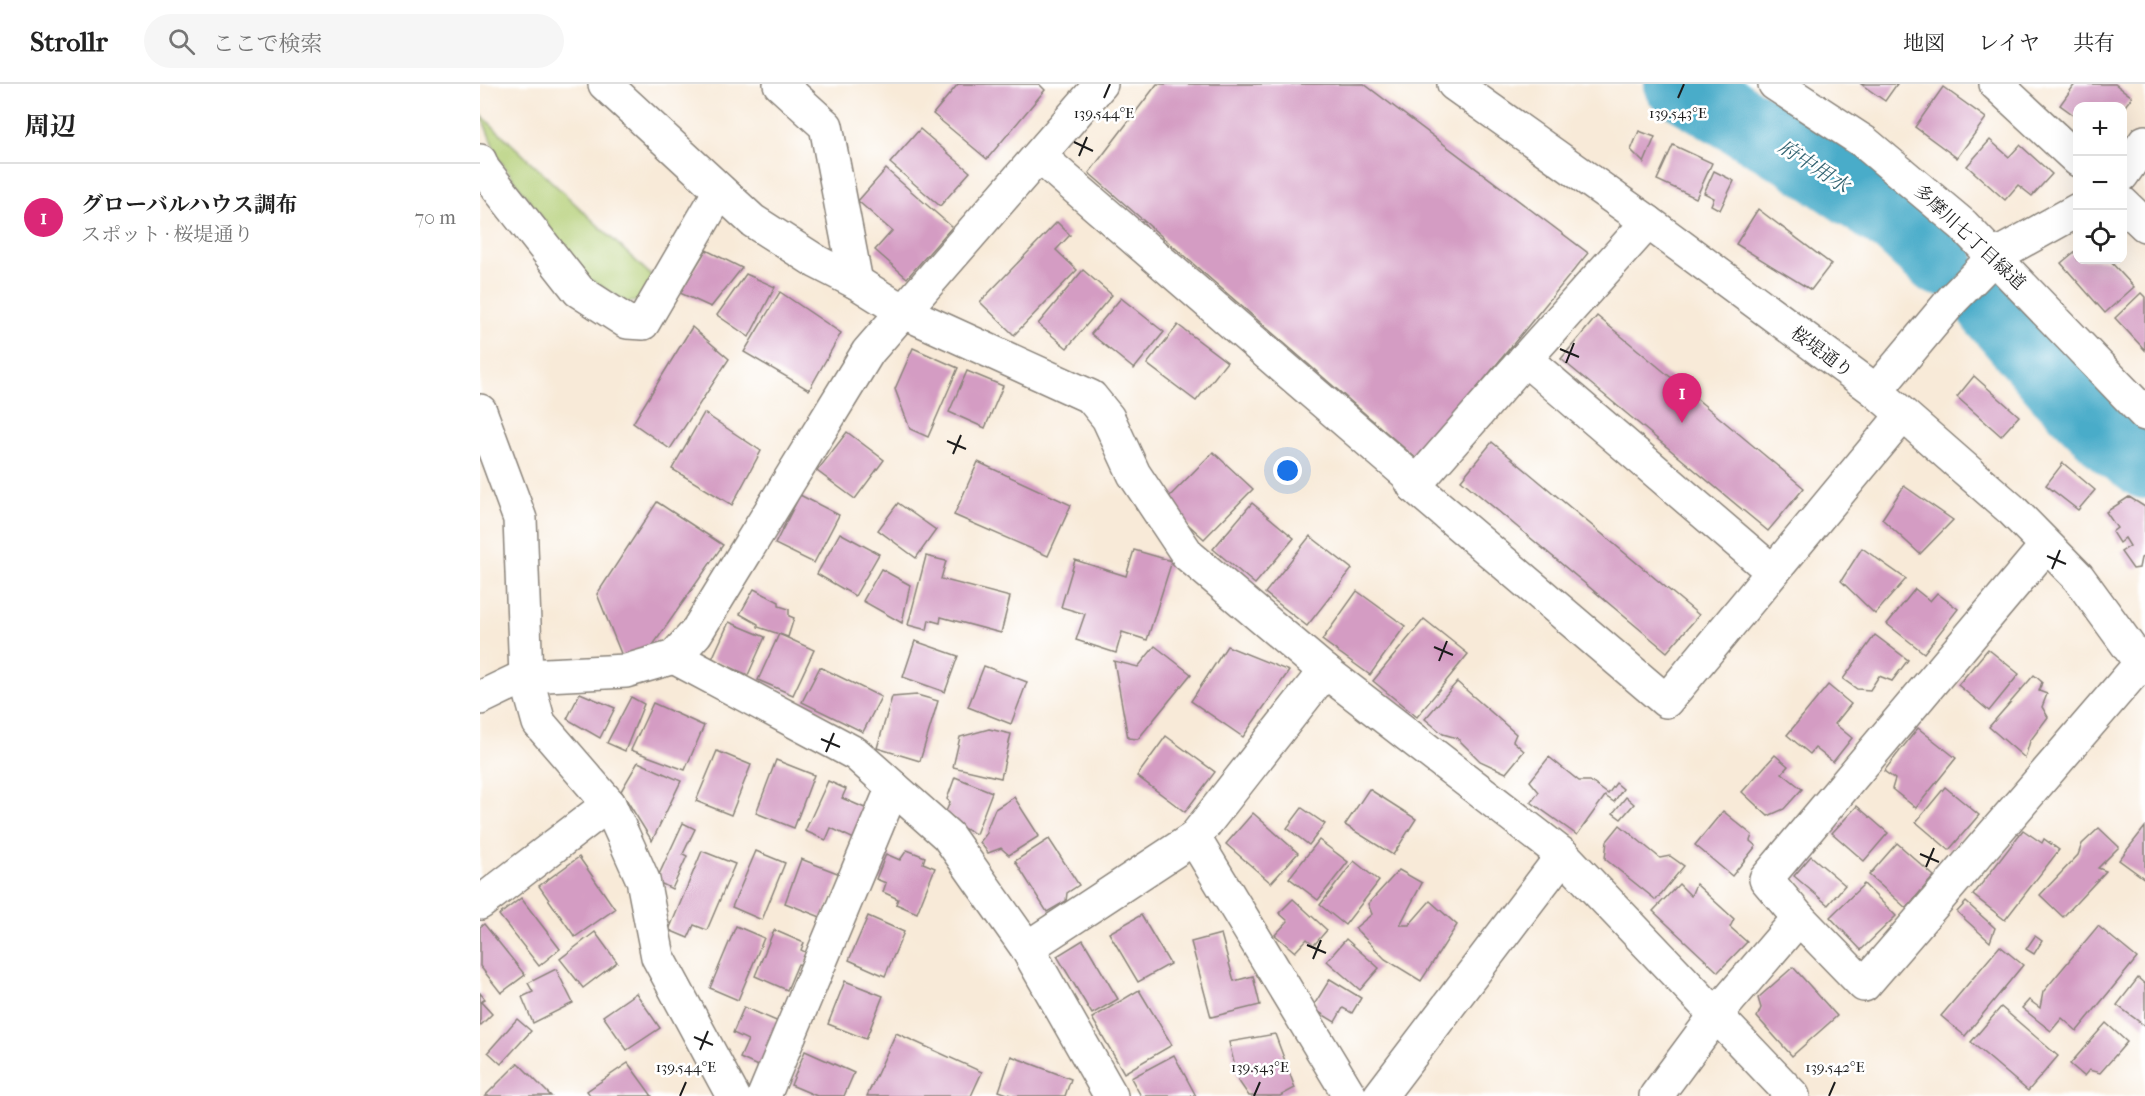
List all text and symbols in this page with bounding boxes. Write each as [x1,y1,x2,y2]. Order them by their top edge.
search box [144,14,564,68]
text: Strollr [30,25,108,58]
icon: search [165,25,198,58]
text: ここで検索 [213,31,323,57]
text: 地図 [1903,31,1945,55]
text: レイヤ [1978,31,2040,55]
text: 共有 [2073,31,2115,55]
map controls [2073,102,2127,264]
button: + [2073,102,2127,156]
text: 139.544°E [1074,104,1134,122]
text: 139.543°E [1649,104,1707,122]
text: 周辺 [24,111,76,142]
water label: 府中用水 [1774,135,1855,199]
button: − [2073,156,2127,210]
street label: 多摩川七丁目緑道 [1910,181,2029,294]
text: グローバルハウス調布 [81,192,298,218]
text: 1 [40,206,47,229]
text: 70 m [414,206,456,229]
button: locate [2073,210,2127,264]
text: スポット · 桜堤通り [81,223,254,246]
street label: 桜堤通り [1787,322,1857,382]
pin: 1 [1662,374,1702,423]
your location [1273,456,1302,485]
text: 139.544°E [656,1058,716,1076]
text: 139.543°E [1231,1058,1289,1076]
text: 139.542°E [1805,1058,1865,1076]

